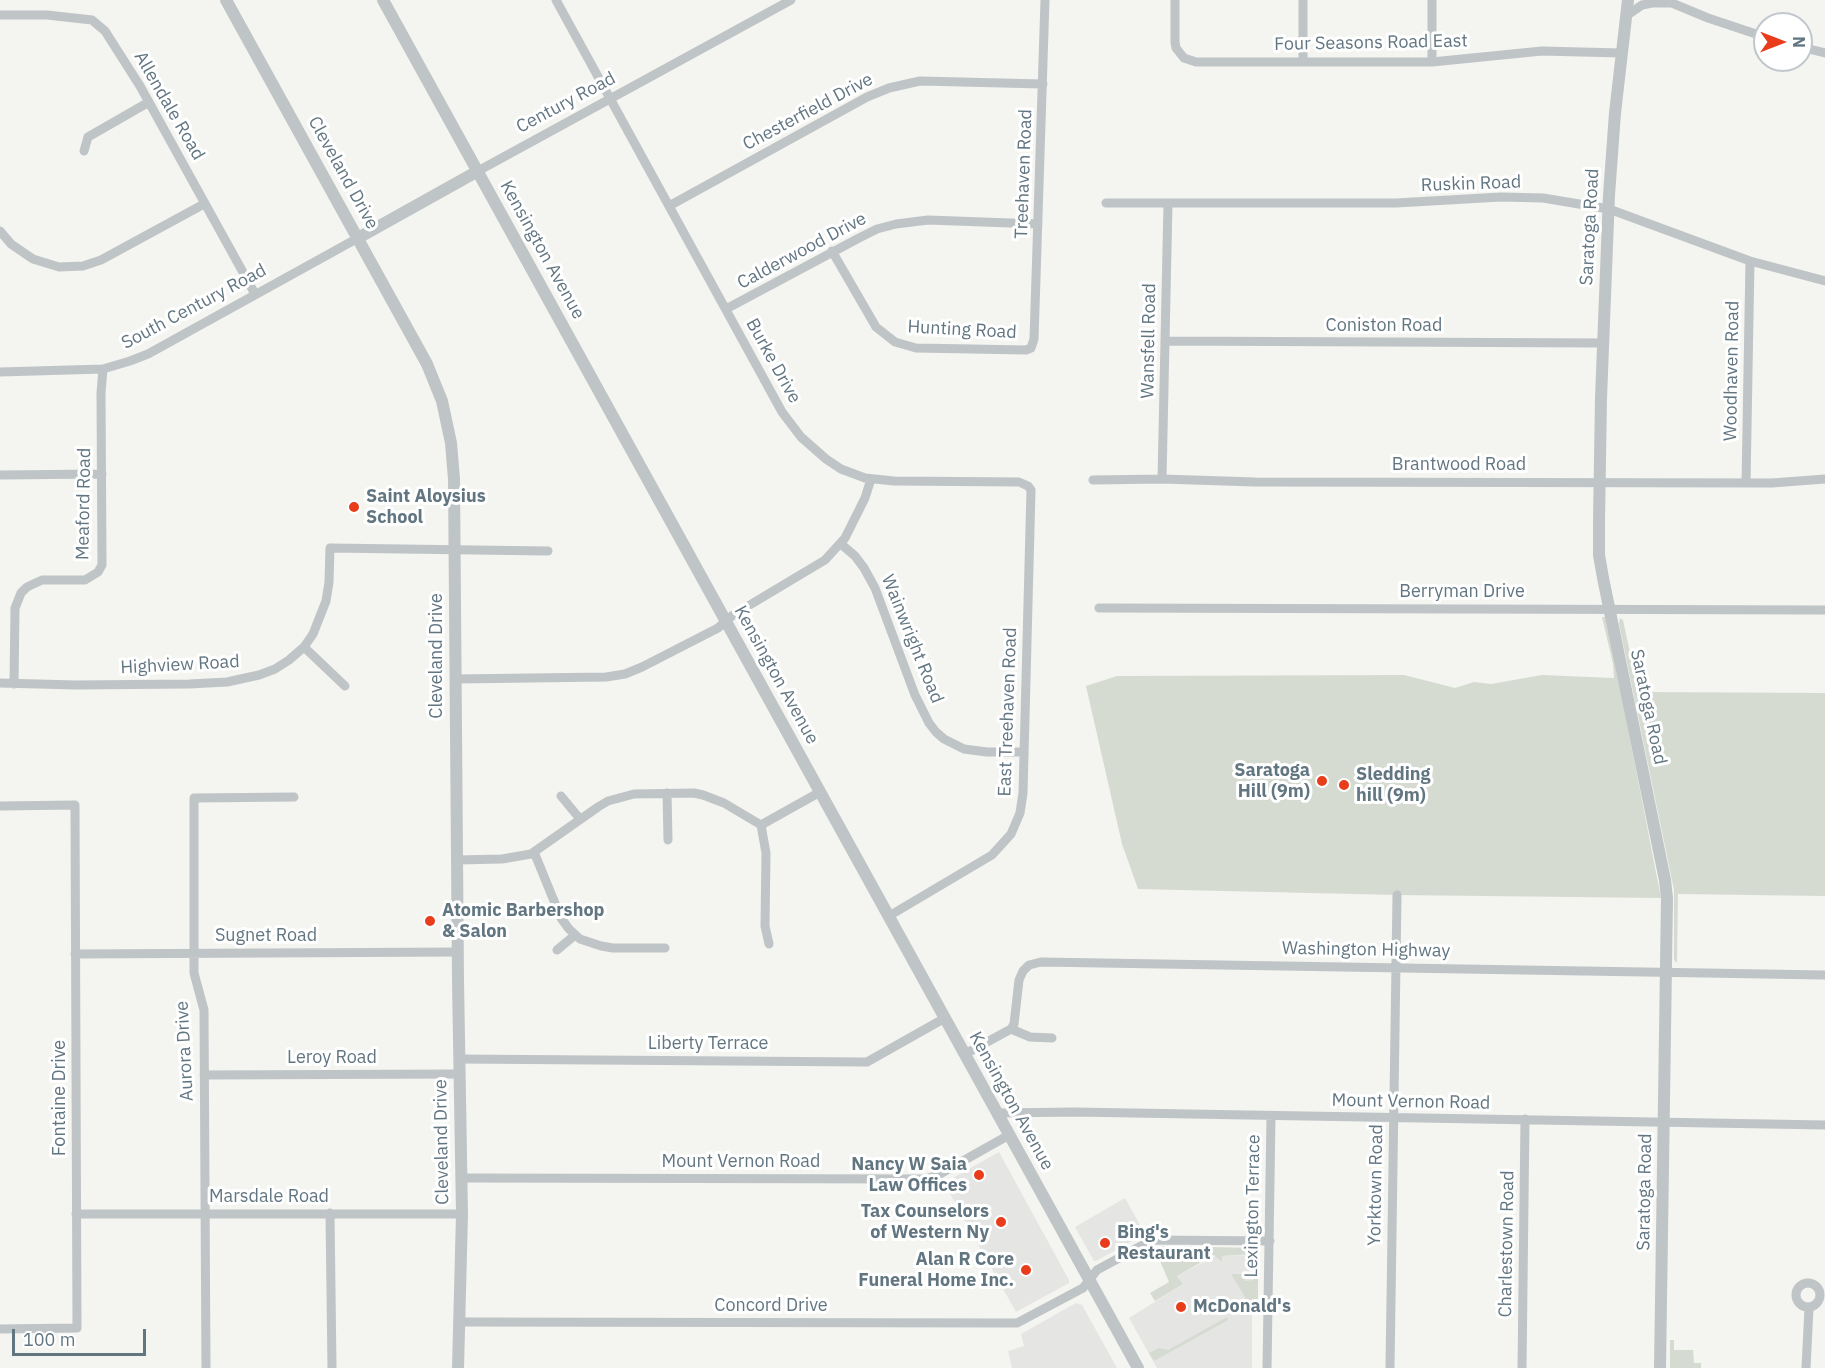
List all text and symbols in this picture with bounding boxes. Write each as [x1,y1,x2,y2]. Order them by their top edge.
north arrow [1753,12,1813,72]
street label: Four Seasons Road East [1274,31,1468,55]
text: N [1789,36,1809,48]
street label: Allendale Road [129,48,209,164]
street label: Century Road [513,68,619,138]
street label: Chesterfield Drive [739,69,877,155]
street label: Treehaven Road [1011,109,1037,239]
street label: Cleveland Drive [303,113,383,233]
street label: Saratoga Road [1576,168,1604,286]
street label: Ruskin Road [1420,171,1522,197]
street label: Kensington Avenue [495,177,589,323]
street label: Calderwood Drive [734,208,870,294]
street label: South Century Road [118,260,270,354]
street label: Wansfell Road [1137,283,1161,399]
street label: Woodhaven Road [1720,301,1744,441]
street label: Burke Drive [741,315,805,407]
street label: Coniston Road [1326,315,1442,337]
street label: Hunting Road [907,316,1017,344]
street label: Meaford Road [72,448,96,560]
street label: Brantwood Road [1392,454,1526,476]
place label: Saint Aloysius School [366,486,486,528]
marker: Saint Aloysius School [347,500,361,514]
street label: Wainwright Road [876,572,948,706]
street label: Berryman Drive [1399,581,1525,603]
street label: Cleveland Drive [426,593,448,719]
street label: Kensington Avenue [729,602,823,748]
street label: East Treehaven Road [994,627,1022,797]
street label: Saratoga Road [1625,647,1671,767]
street label: Highview Road [120,651,240,679]
place label: Saratoga Hill (9m) [1234,760,1310,802]
place label: Sledding hill (9m) [1356,764,1431,806]
marker: Saratoga Hill (9m) [1315,774,1329,788]
marker: Sledding hill (9m) [1337,778,1351,792]
place label: Atomic Barbershop & Salon [442,900,605,942]
marker: Atomic Barbershop & Salon [423,914,437,928]
street label: Sugnet Road [215,925,317,947]
street label: Washington Highway [1282,938,1450,962]
street label: Aurora Drive [172,1000,198,1102]
street label: Kensington Avenue [964,1028,1058,1174]
street label: Liberty Terrace [648,1033,768,1055]
street label: Fontaine Drive [49,1040,71,1156]
street label: Leroy Road [287,1047,377,1069]
street label: Cleveland Drive [430,1079,454,1205]
street label: Mount Vernon Road [1331,1090,1491,1114]
street label: Yorktown Road [1364,1124,1388,1246]
street label: Saratoga Road [1633,1133,1657,1251]
street label: Lexington Terrace [1241,1134,1265,1278]
street label: Mount Vernon Road [662,1151,820,1173]
place label: Nancy W Saia Law Offices [851,1154,967,1196]
marker: Nancy W Saia Law Offices [972,1168,986,1182]
street label: Charlestown Road [1495,1170,1519,1318]
street label: Marsdale Road [209,1186,329,1208]
place label: Tax Counselors of Western Ny [861,1201,989,1244]
marker: Tax Counselors of Western Ny [994,1215,1008,1229]
place label: Bing's Restaurant [1117,1222,1211,1264]
marker: Bing's Restaurant [1098,1236,1112,1250]
place label: Alan R Core Funeral Home Inc. [858,1249,1014,1292]
marker: Alan R Core Funeral Home Inc. [1019,1263,1033,1277]
street label: Concord Drive [714,1295,828,1317]
place label: McDonald's [1193,1296,1291,1318]
marker: McDonald's [1174,1300,1188,1314]
scale bar [15,1317,148,1355]
text: 100 m [23,1328,75,1351]

